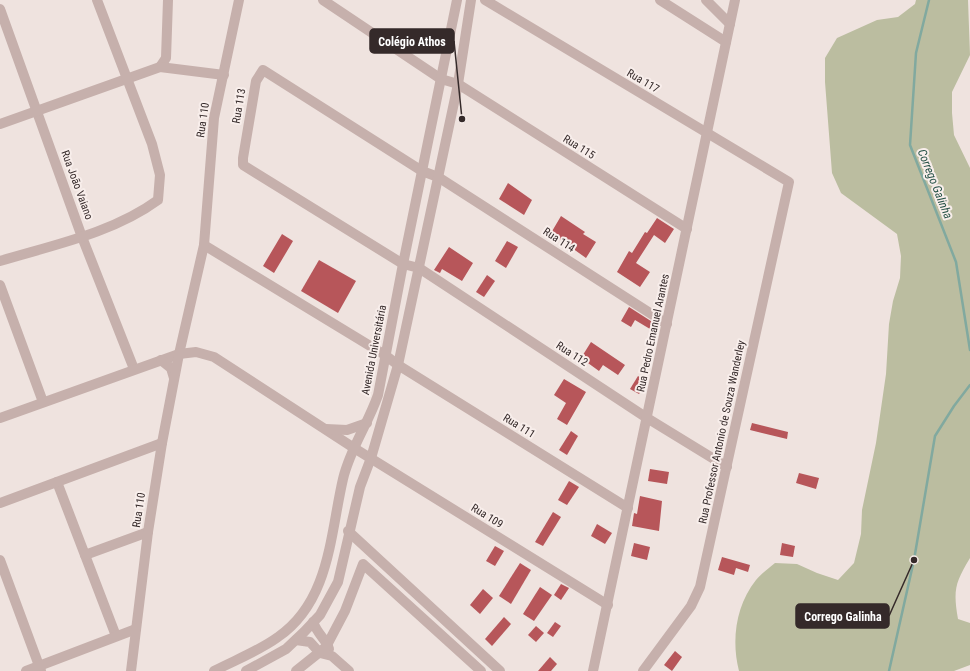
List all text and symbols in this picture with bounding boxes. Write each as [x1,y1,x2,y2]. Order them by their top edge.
callout: Colégio Athos [370,29,454,53]
text: Colégio Athos [378,35,446,49]
street label: Rua 117 [625,66,661,96]
street label: Rua 113 [230,88,248,124]
street label: Rua 110 [194,102,212,138]
street label: Rua 115 [561,132,597,162]
water label: Corrego Galinha [915,147,955,221]
street label: Rua João Vaiano [58,149,96,222]
street label: Rua 114 [541,225,578,255]
street label: Rua Pedro Emanuel Arantes [634,273,672,393]
street label: Avenida Universitária [359,304,389,396]
street label: Rua 112 [554,339,590,369]
street label: Rua Professor Antonio de Souza Wanderley [696,339,748,525]
street label: Rua 111 [501,411,537,441]
street label: Rua 110 [130,492,148,528]
street label: Rua 109 [469,501,505,531]
callout: Corrego Galinha [796,604,889,628]
text: Corrego Galinha [804,610,882,624]

